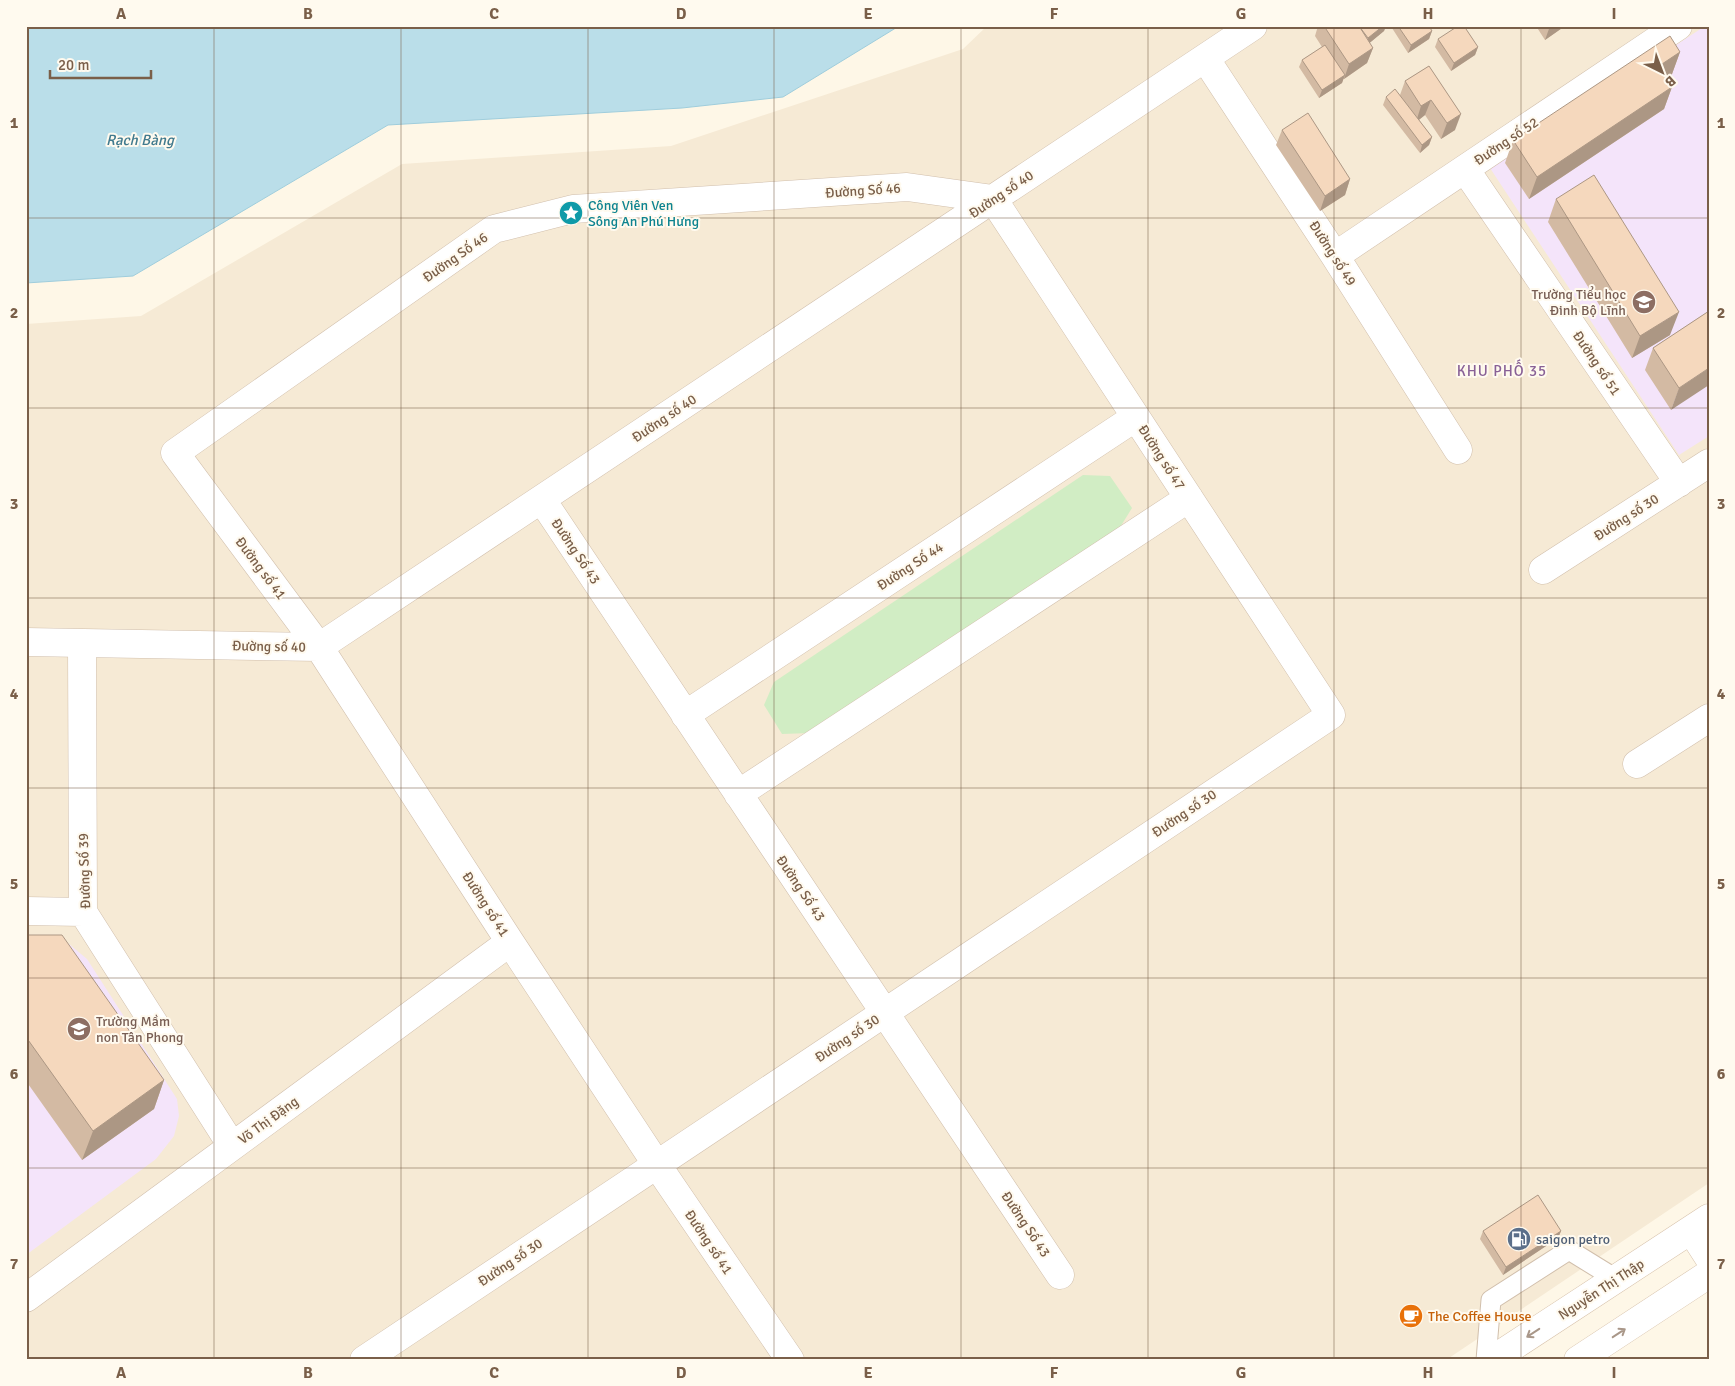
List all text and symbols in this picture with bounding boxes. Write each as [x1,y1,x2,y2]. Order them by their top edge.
text: A [116,4,127,24]
text: B [303,4,313,24]
text: C [489,4,499,24]
text: D [676,4,687,24]
text: E [863,4,873,24]
text: F [1050,4,1059,24]
text: G [1236,4,1246,24]
text: H [1423,4,1433,24]
text: I [1611,4,1617,24]
scale bar [50,48,151,80]
north arrow [1638,48,1688,98]
text: 20 m [58,56,89,74]
text: B [1661,72,1679,91]
text: 1 [10,113,19,133]
text: 1 [1717,113,1726,133]
street label: Đường số 52 [1471,114,1542,169]
water label: Rạch Bàng [106,131,175,149]
street label: Đường số 40 [966,167,1037,222]
street label: Đường Số 46 [825,179,901,202]
place label: Công Viên Ven Sông An Phú Hưng [588,197,699,230]
place icon: Công Viên Ven Sông An Phú Hưng [558,200,584,226]
street label: Đường số 49 [1305,218,1360,289]
street label: Đường Số 46 [419,229,491,286]
place label: Trường Tiểu học Đinh Bộ Lĩnh [1532,286,1626,319]
school or university icon: Trường Tiểu học Đinh Bộ Lĩnh [1631,289,1657,315]
text: 2 [10,303,18,323]
text: 2 [1717,303,1725,323]
street label: Đường số 51 [1569,328,1624,399]
district label: KHU PHỐ 35 [1457,359,1547,380]
street label: Đường số 40 [629,391,700,446]
street label: Đường số 47 [1134,422,1189,493]
street label: Đường số 30 [1591,490,1662,545]
text: 3 [10,494,18,514]
text: 3 [1717,494,1725,514]
street label: Đường Số 43 [547,515,604,587]
street label: Đường số 41 [232,534,290,603]
street label: Đường Số 44 [874,538,947,594]
street label: Đường số 40 [232,637,306,656]
text: 4 [10,684,19,704]
text: 4 [1717,684,1726,704]
street label: Đường số 30 [1149,786,1220,841]
street label: Đường Số 39 [75,833,94,909]
street label: Đường Số 43 [772,852,829,924]
street label: Đường số 41 [458,869,513,940]
text: 5 [10,874,18,894]
text: 5 [1717,874,1725,894]
street label: Đường số 30 [812,1011,883,1066]
place label: Trường Mầm non Tân Phong [96,1013,184,1046]
school or university icon: Trường Mầm non Tân Phong [66,1016,92,1042]
text: 6 [10,1064,19,1084]
text: 6 [1717,1064,1726,1084]
street label: Võ Thị Đặng [235,1093,302,1148]
street label: Đường Số 43 [997,1188,1054,1260]
street label: Đường số 41 [681,1207,736,1278]
fuel station icon: saigon petro [1506,1226,1532,1252]
place label: saigon petro [1536,1231,1610,1248]
street label: Đường số 30 [475,1235,546,1290]
text: 7 [10,1254,19,1274]
text: 7 [1717,1254,1726,1274]
street label: Nguyễn Thị Thập [1555,1255,1647,1324]
cafe icon: The Coffee House [1398,1303,1424,1329]
place label: The Coffee House [1428,1308,1532,1325]
one-way arrow [1527,1328,1541,1338]
one-way arrow [1611,1328,1625,1338]
text: A [116,1363,127,1383]
text: B [303,1363,313,1383]
text: C [489,1363,499,1383]
text: D [676,1363,687,1383]
text: E [863,1363,873,1383]
text: F [1050,1363,1059,1383]
text: G [1236,1363,1246,1383]
text: H [1423,1363,1433,1383]
text: I [1611,1363,1617,1383]

